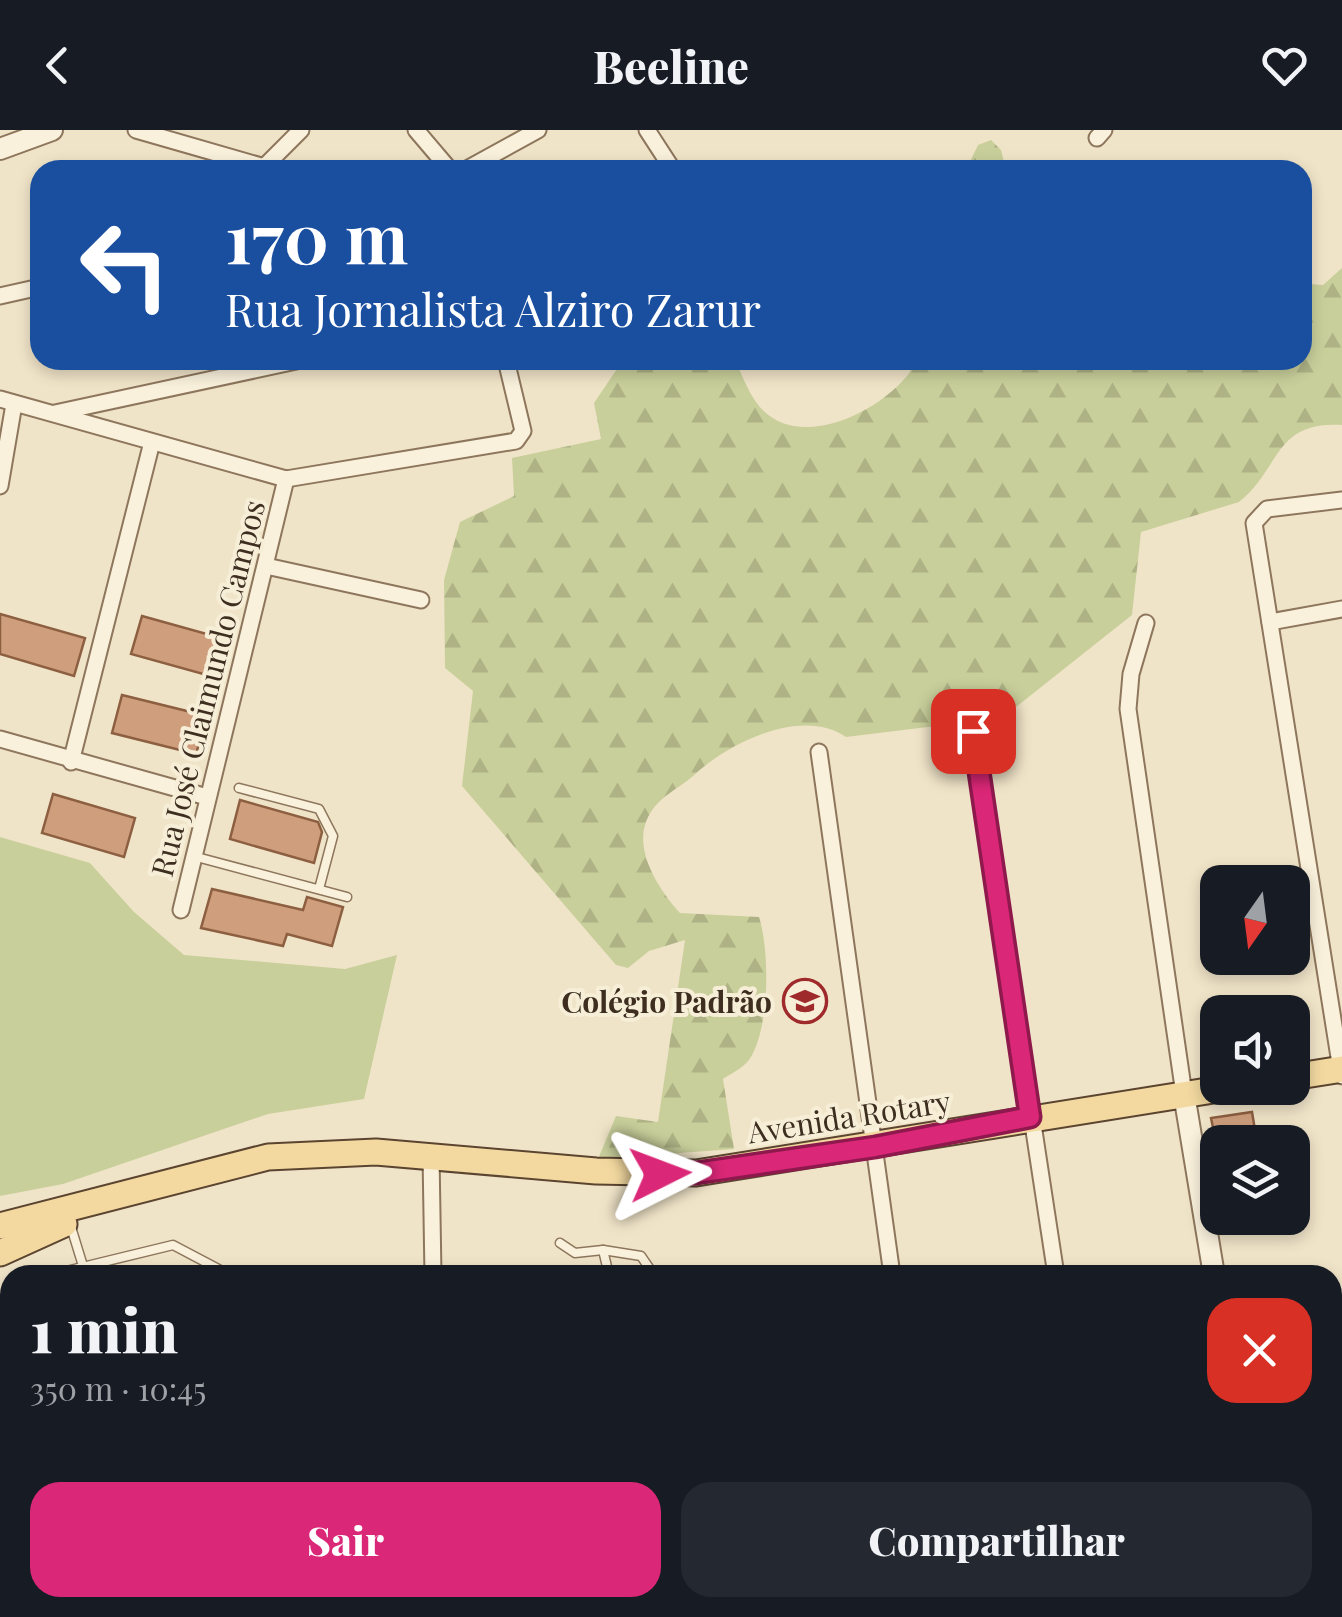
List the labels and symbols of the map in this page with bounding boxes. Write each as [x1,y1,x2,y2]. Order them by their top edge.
street label: Rua José Claimundo Campos [141,496,273,880]
pin [931,689,1016,774]
north arrow [1200,865,1310,975]
school or university icon: Colégio Padrão [782,978,828,1024]
place label: Colégio Padrão [561,981,772,1021]
street label: Avenida Rotary [744,1080,953,1152]
position arrow [608,1122,712,1226]

